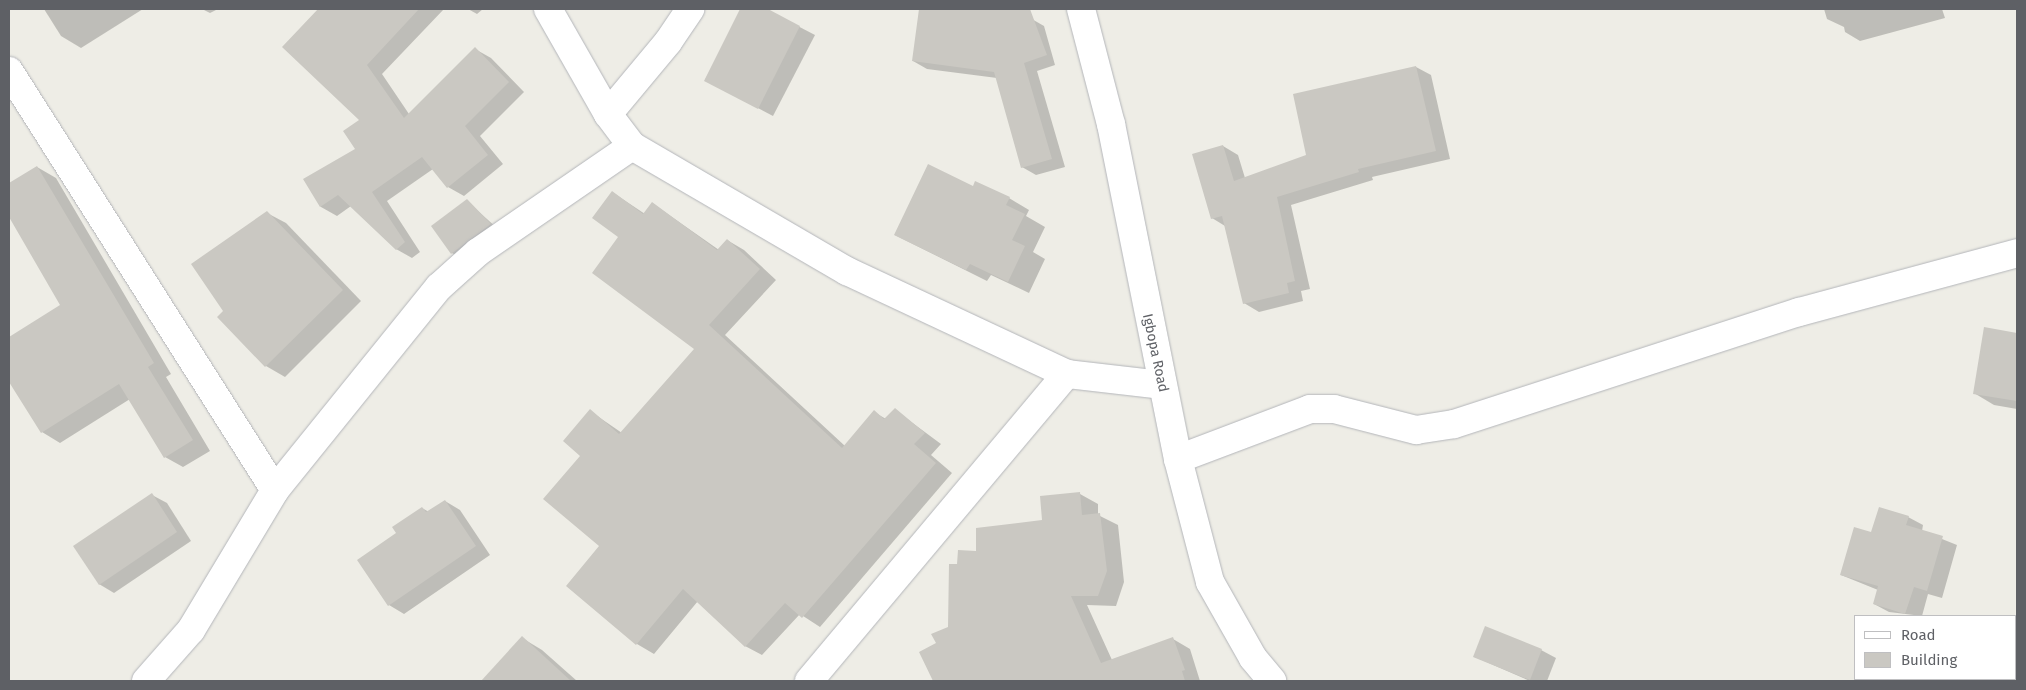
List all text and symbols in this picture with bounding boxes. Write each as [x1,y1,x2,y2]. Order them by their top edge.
street label: Igbopa Road [1138,312,1172,394]
legend [1854,615,2016,680]
text: Road [1901,626,1936,644]
text: Building [1901,651,1957,669]

